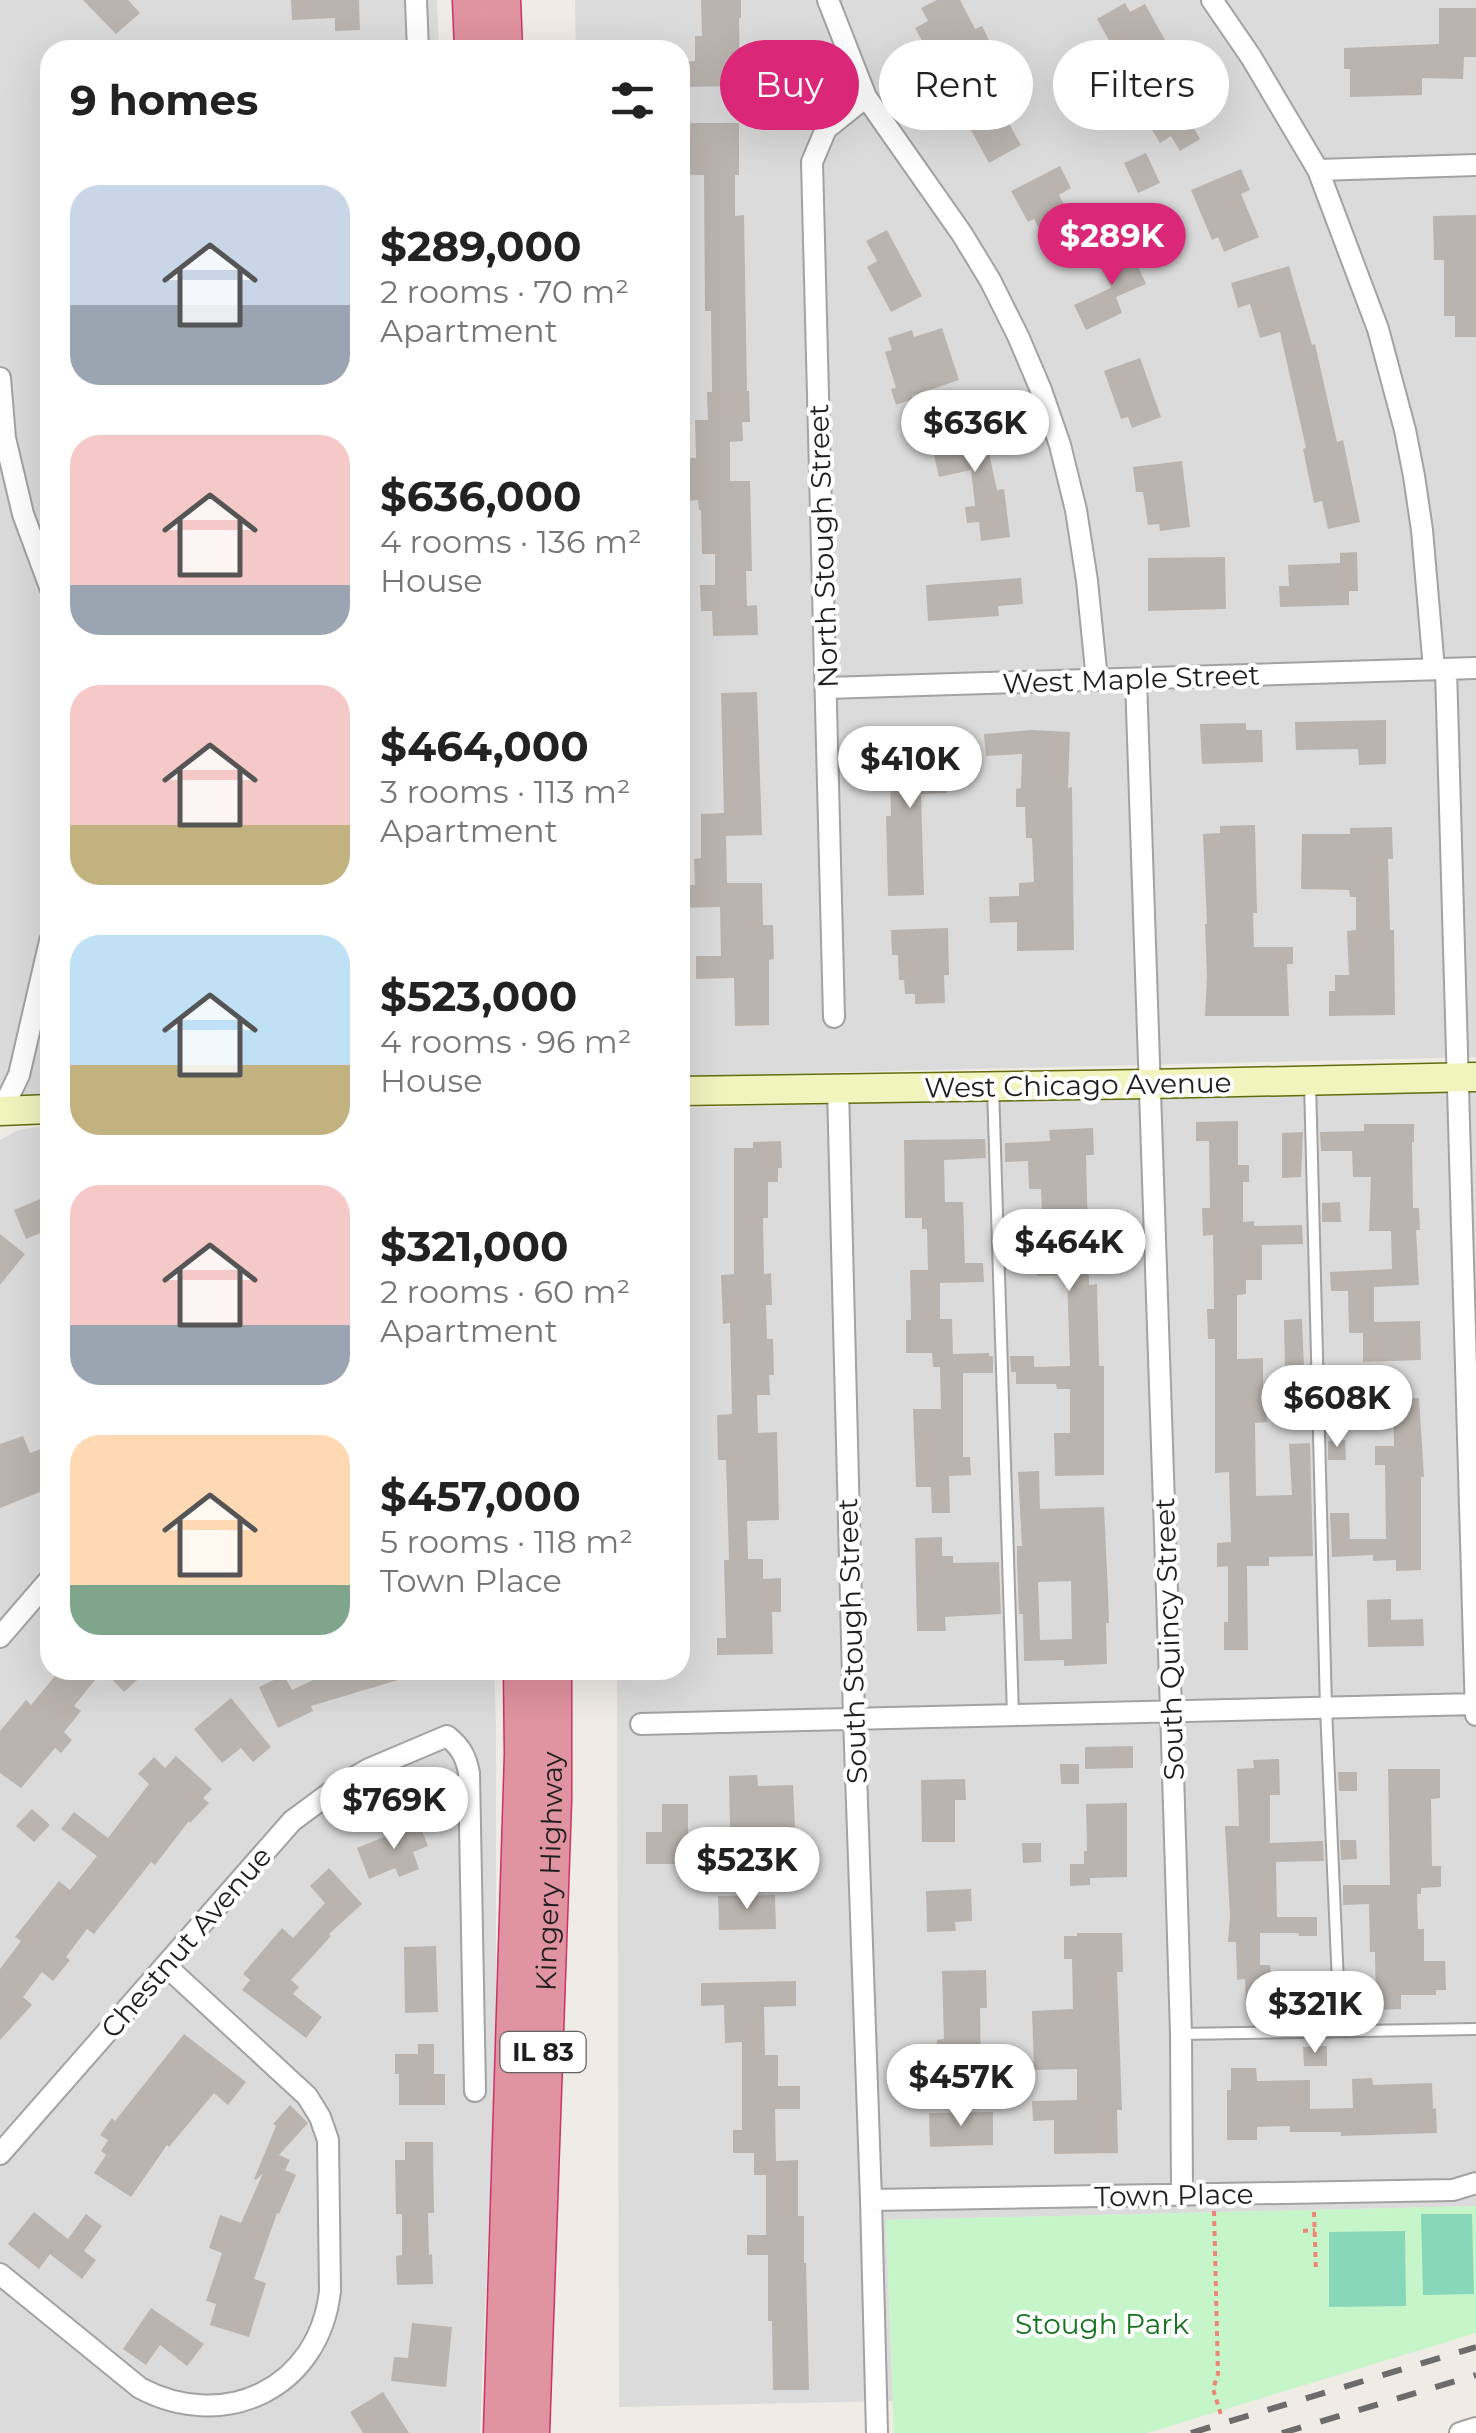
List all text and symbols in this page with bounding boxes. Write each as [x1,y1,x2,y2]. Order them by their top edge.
chip: Buy [720,40,859,130]
chip: Rent [879,40,1033,130]
chip: Filters [1053,40,1229,130]
icon: filters [605,73,660,128]
text: 9 homes [70,74,258,126]
pin: $289K [1042,203,1182,288]
text: $289K [1060,216,1164,255]
text: $289,000 [380,220,582,272]
icon: home [150,225,270,345]
text: 2 rooms · 70 m² [380,272,629,311]
text: Apartment [380,311,558,350]
pin: $636K [905,390,1045,475]
street label: North Stough Street [801,403,845,689]
text: $636K [923,403,1027,442]
text: $636,000 [380,470,582,522]
icon: home [150,475,270,595]
text: 4 rooms · 136 m² [380,522,642,561]
text: House [380,561,483,600]
street label: West Maple Street [1002,658,1260,700]
text: $464,000 [380,720,589,772]
icon: home [150,725,270,845]
pin: $410K [840,726,980,811]
text: $410K [860,739,960,778]
text: 3 rooms · 113 m² [380,772,631,811]
text: Apartment [380,811,558,850]
text: $523,000 [380,970,577,1022]
icon: home [150,975,270,1095]
text: 4 rooms · 96 m² [380,1022,632,1061]
text: House [380,1061,483,1100]
street label: West Chicago Avenue [924,1065,1232,1105]
pin: $464K [999,1209,1139,1294]
text: $321,000 [380,1220,569,1272]
text: $464K [1015,1222,1123,1261]
icon: home [150,1225,270,1345]
text: 2 rooms · 60 m² [380,1272,630,1311]
text: Apartment [380,1311,558,1350]
pin: $608K [1267,1365,1407,1450]
text: $608K [1283,1378,1391,1417]
text: $457,000 [380,1470,581,1522]
icon: home [150,1475,270,1595]
street label: South Quincy Street [1147,1497,1191,1781]
street label: South Stough Street [830,1498,874,1784]
text: 5 rooms · 118 m² [380,1522,633,1561]
text: Town Place [380,1561,562,1600]
street label: Kingery Highway [528,1751,569,1992]
pin: $769K [324,1767,464,1852]
text: $769K [342,1780,446,1819]
pin: $523K [677,1827,817,1912]
street label: Chestnut Avenue [94,1839,278,2045]
text: $523K [697,1840,797,1879]
pin: $321K [1245,1971,1385,2056]
text: $321K [1268,1984,1362,2023]
road number: IL 83 [500,2032,586,2072]
pin: $457K [891,2044,1031,2129]
text: $457K [909,2057,1013,2096]
street label: Town Place [1094,2177,1254,2213]
park label: Stough Park [1015,2307,1189,2341]

